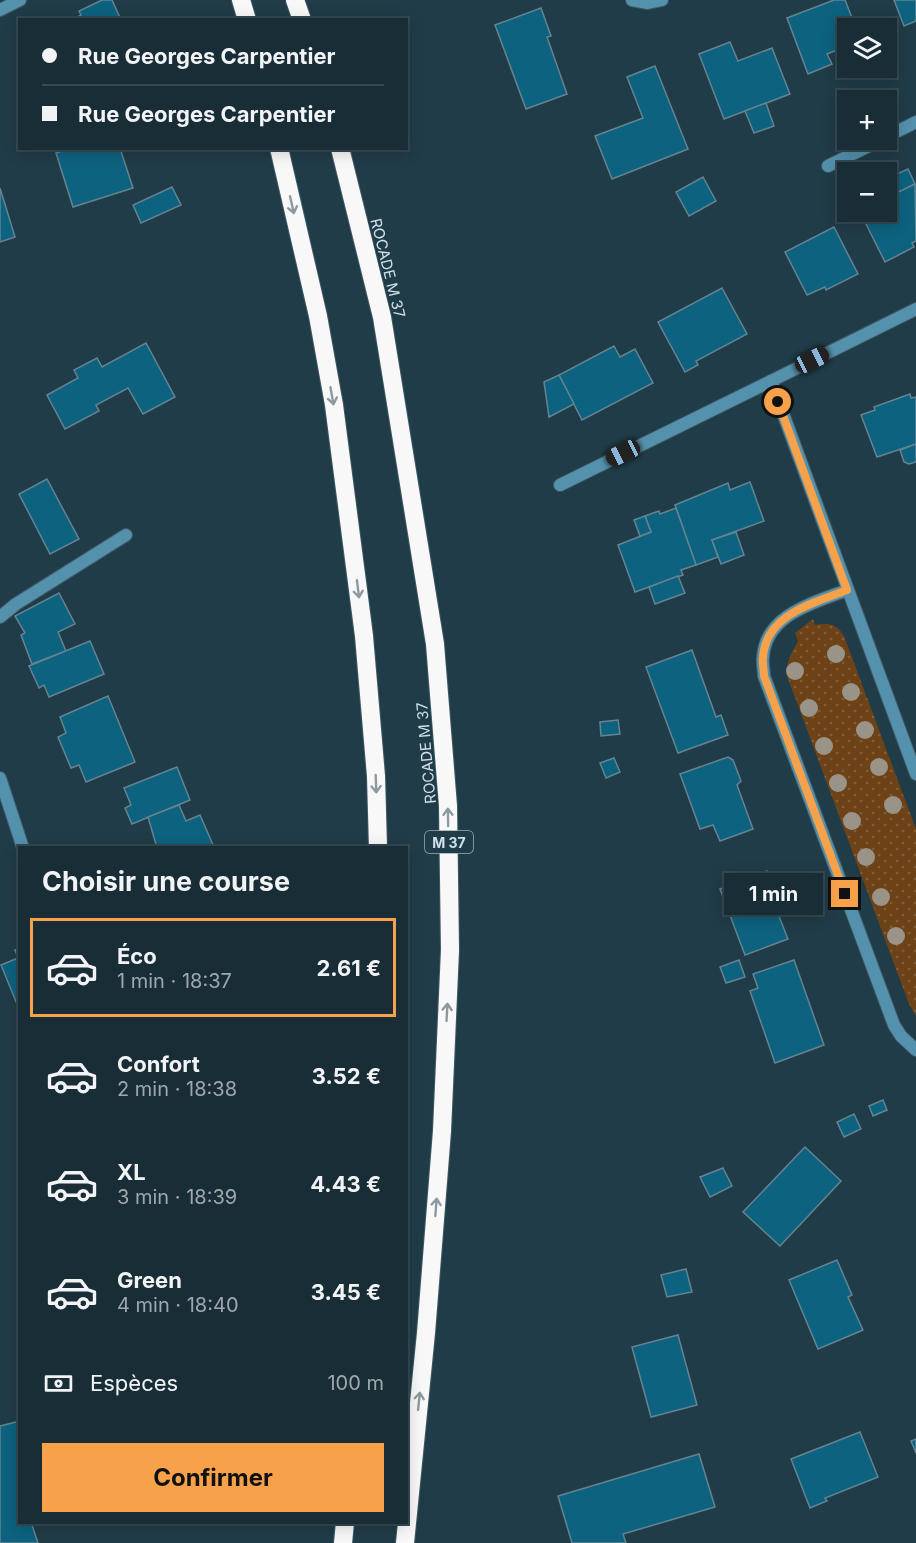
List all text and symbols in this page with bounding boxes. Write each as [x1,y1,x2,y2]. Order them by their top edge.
map controls [837,18,897,222]
button: layers [837,18,897,78]
text: Rue Georges Carpentier [78,43,335,69]
button: + [837,90,897,150]
text: Rue Georges Carpentier [78,101,335,127]
button: − [837,162,897,222]
one-way arrow [286,196,298,215]
street label: ROCADE M 37 [366,216,410,320]
car [792,344,832,376]
one-way arrow [327,386,338,406]
route start [764,388,791,415]
car [603,437,643,469]
one-way arrow [353,579,364,599]
street label: ROCADE M 37 [412,702,440,804]
one-way arrow [371,773,382,793]
one-way arrow [442,808,454,828]
road number: M 37 [425,831,473,853]
text: Choisir une course [42,865,290,898]
callout: 1 min [725,873,824,915]
route end [831,880,858,907]
text: 1 min [749,882,798,906]
icon: car [45,941,99,995]
text: Éco [117,943,157,969]
text: 2.61 € [316,955,381,981]
text: 1 min · 18:37 [117,969,232,993]
one-way arrow [441,1003,453,1023]
icon: car [45,1049,99,1103]
text: Confort [117,1051,200,1077]
text: 3.52 € [312,1063,381,1089]
text: 2 min · 18:38 [117,1077,237,1101]
icon: car [45,1157,99,1211]
text: XL [117,1159,146,1185]
text: 4.43 € [310,1171,381,1197]
text: 3 min · 18:39 [117,1185,237,1209]
one-way arrow [430,1197,441,1217]
icon: car [45,1265,99,1319]
text: Green [117,1267,182,1293]
text: 3.45 € [311,1279,381,1305]
text: 4 min · 18:40 [117,1293,239,1317]
icon: cash [42,1367,75,1400]
text: Espèces [90,1370,178,1396]
text: 100 m [327,1371,384,1395]
one-way arrow [414,1392,425,1412]
button: Confirmer [42,1443,384,1512]

